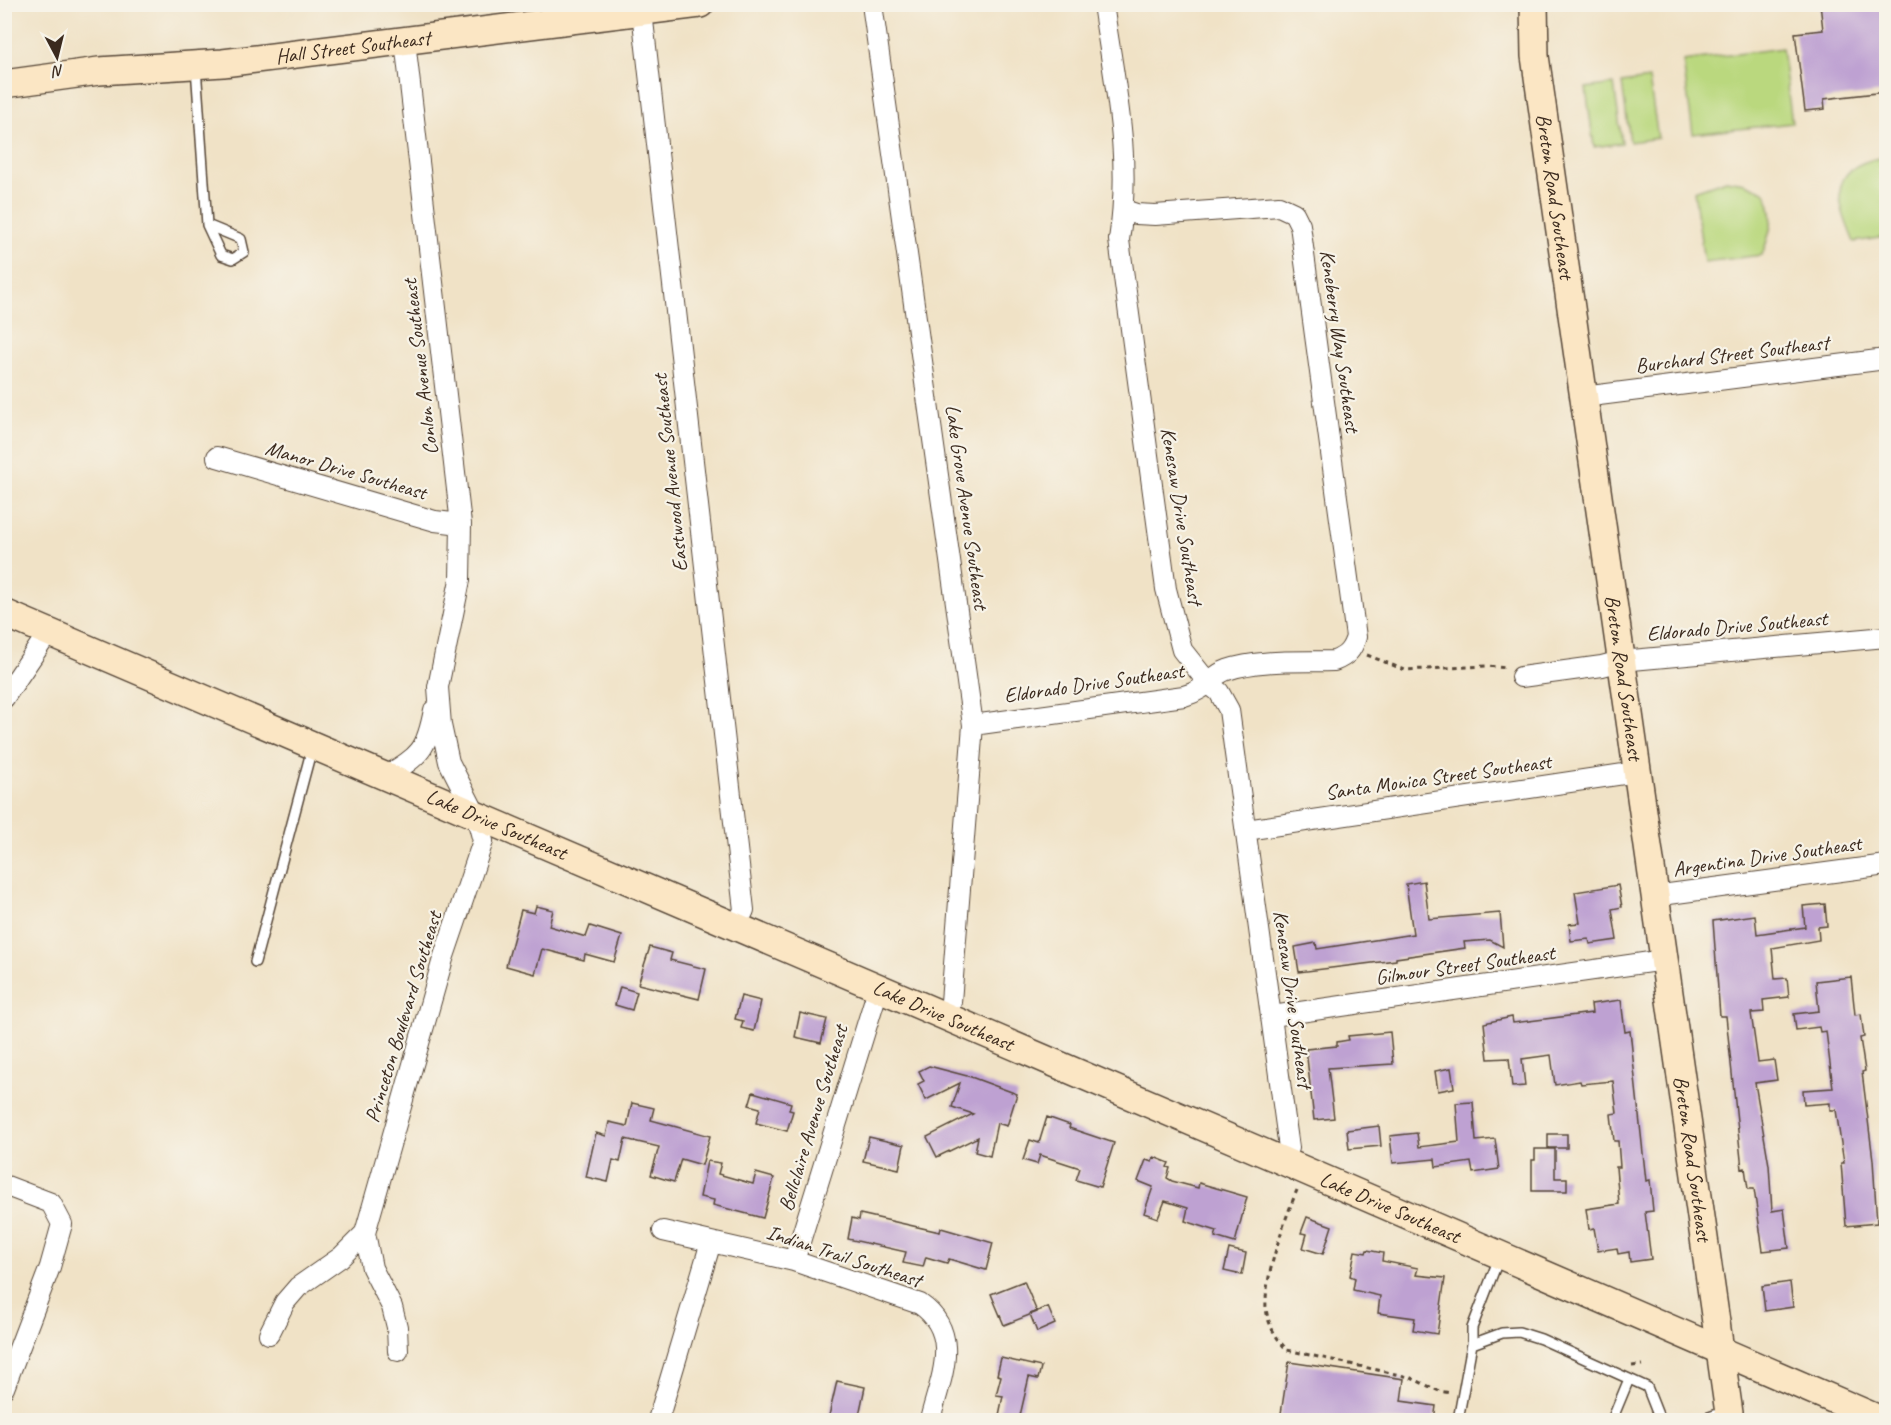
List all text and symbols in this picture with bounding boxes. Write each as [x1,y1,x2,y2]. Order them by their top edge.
street label: Hall Street Southeast [274,24,435,69]
north arrow [27,27,87,87]
text: N [50,60,65,82]
street label: Breton Road Southeast [1530,112,1580,283]
street label: Keneberry Way Southeast [1314,248,1366,436]
street label: Conlon Avenue Southeast [396,276,444,456]
street label: Burchard Street Southeast [1634,329,1833,379]
street label: Eastwood Avenue Southeast [646,371,693,573]
street label: Lake Grove Avenue Southeast [940,403,995,613]
street label: Kenesaw Drive Southeast [1155,426,1209,609]
street label: Manor Drive Southeast [263,435,431,506]
street label: Breton Road Southeast [1599,593,1649,764]
street label: Eldorado Drive Southeast [1646,605,1830,647]
street label: Eldorado Drive Southeast [1003,657,1187,708]
street label: Santa Monica Street Southeast [1324,748,1555,806]
street label: Lake Drive Southeast [422,783,573,866]
street label: Argentina Drive Southeast [1671,830,1865,882]
street label: Princeton Boulevard Southeast [359,907,448,1125]
street label: Kenesaw Drive Southeast [1268,909,1319,1092]
street label: Gilmour Street Southeast [1374,939,1558,990]
street label: Lake Drive Southeast [869,974,1019,1058]
street label: Bellclaire Avenue Southeast [772,1020,854,1214]
street label: Breton Road Southeast [1668,1074,1718,1245]
street label: Lake Drive Southeast [1316,1166,1466,1250]
street label: Indian Trail Southeast [763,1219,927,1294]

